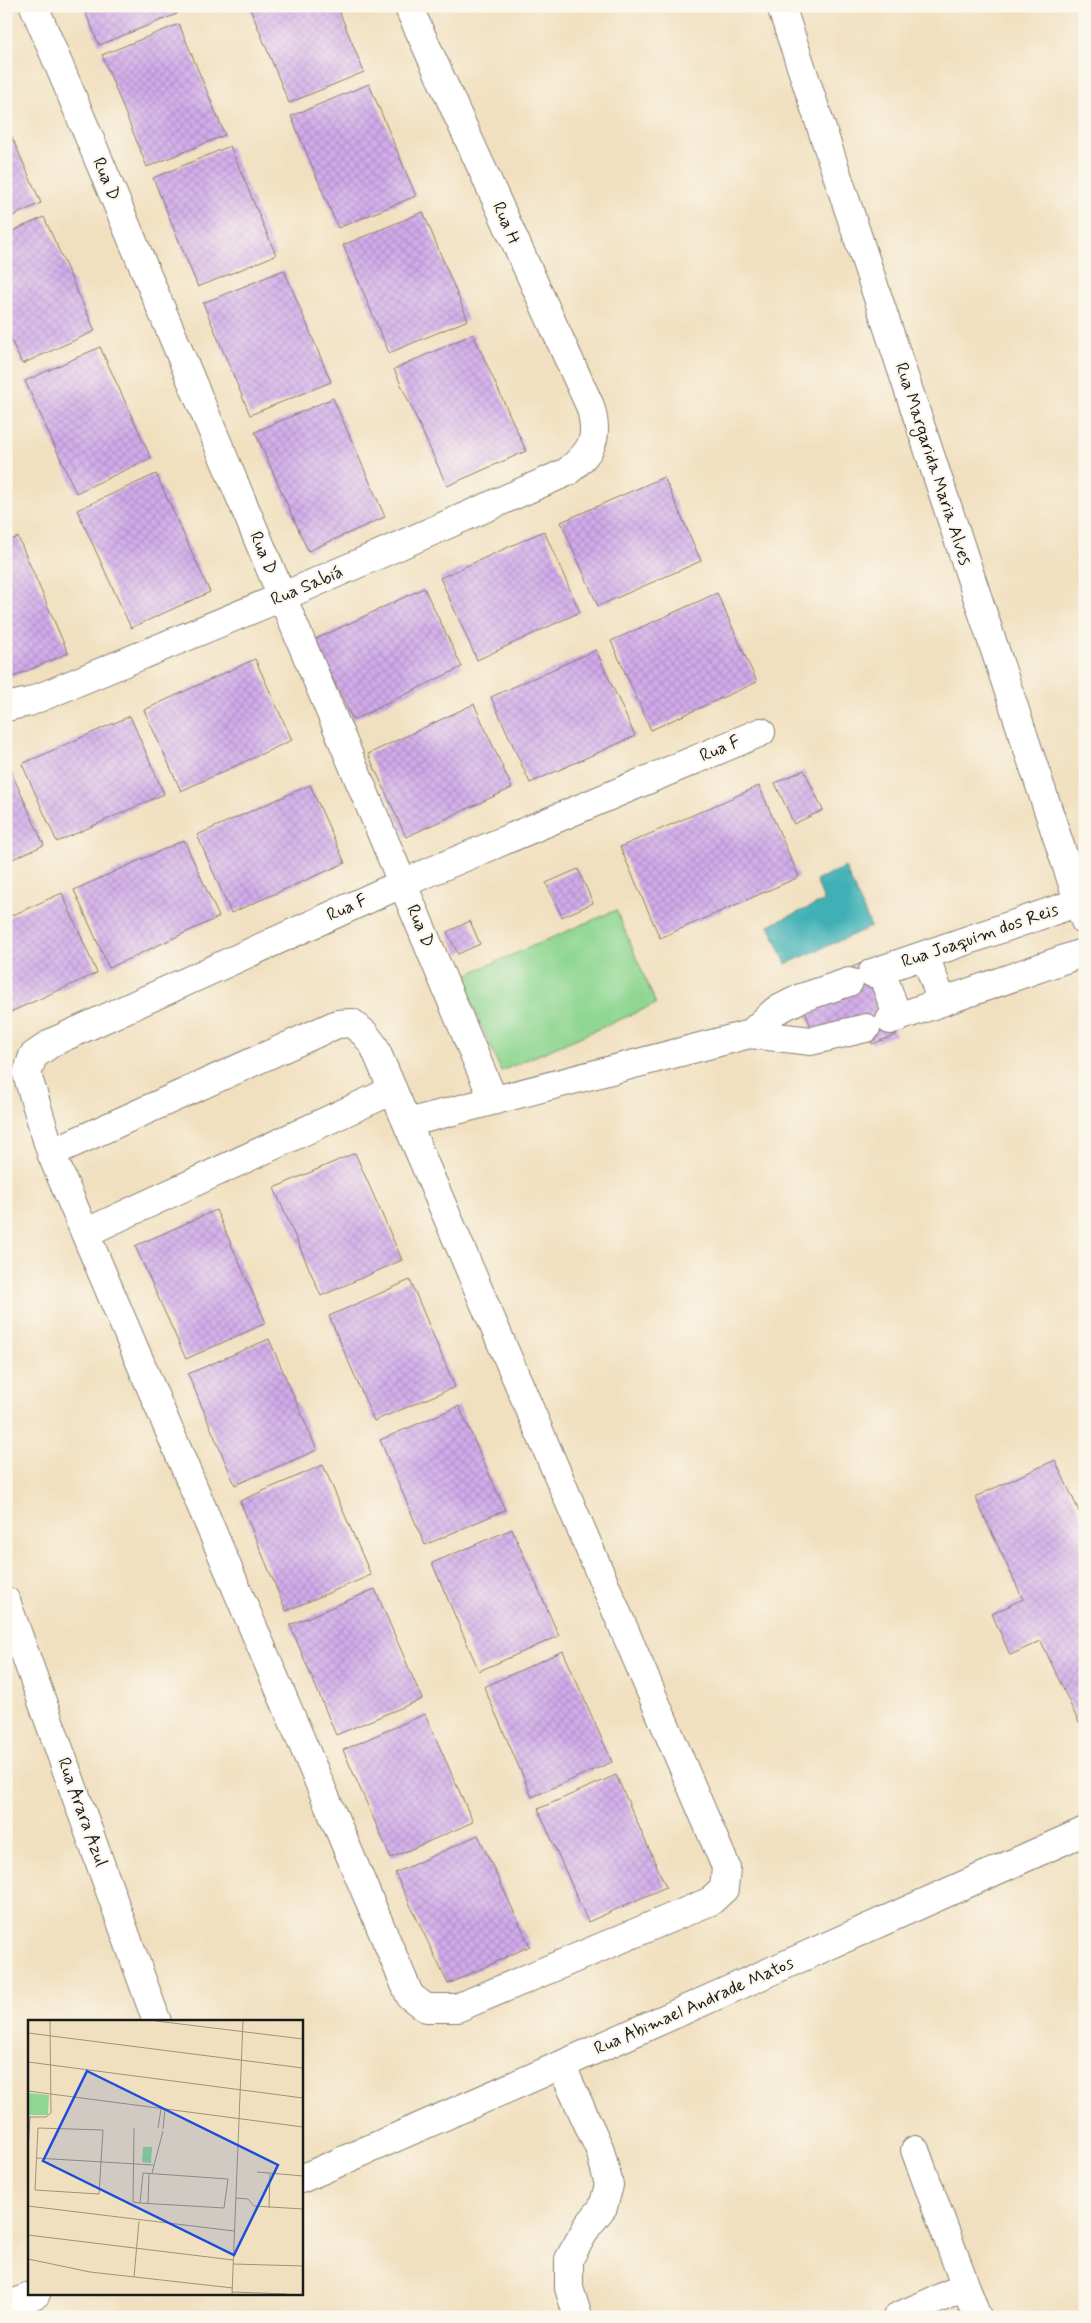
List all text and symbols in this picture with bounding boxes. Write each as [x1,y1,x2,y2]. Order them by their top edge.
street label: Rua D [86,154,126,204]
street label: Rua H [486,198,526,248]
street label: Rua Margarida Maria Alves [888,360,977,569]
street label: Rua D [243,528,283,578]
street label: Rua Sabiá [267,560,347,612]
street label: Rua F [696,730,744,768]
street label: Rua F [323,889,371,927]
street label: Rua Joaquim dos Reis [898,898,1062,974]
street label: Rua D [400,901,440,951]
street label: Rua Arara Azul [51,1754,113,1870]
street label: Rua Abimael Andrade Matos [590,1951,798,2061]
inset map [28,2020,302,2296]

